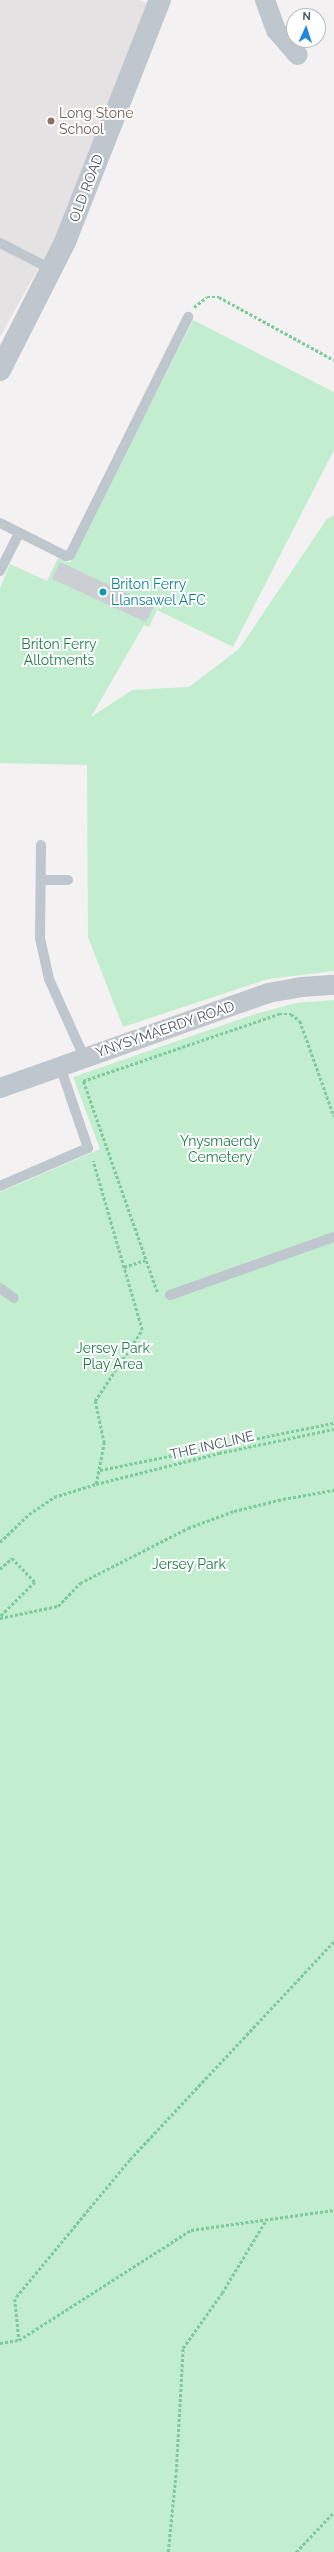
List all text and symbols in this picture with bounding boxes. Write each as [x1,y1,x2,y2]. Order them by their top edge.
north arrow [286,8,326,48]
text: N [302,10,311,23]
place label: Long Stone School [59,105,133,138]
marker: Long Stone School [46,116,56,126]
street label: OLD ROAD [65,152,107,224]
place label: Briton Ferry Llansawel AFC [111,576,207,608]
marker: Briton Ferry Llansawel AFC [98,587,108,597]
park label: Briton Ferry Allotments [21,636,97,668]
street label: YNYSYMAERDY ROAD [93,997,237,1061]
park label: Ynysmaerdy Cemetery [180,1133,260,1166]
park label: Jersey Park Play Area [76,1340,150,1372]
street label: THE INCLINE [168,1427,256,1463]
park label: Jersey Park [152,1556,226,1572]

